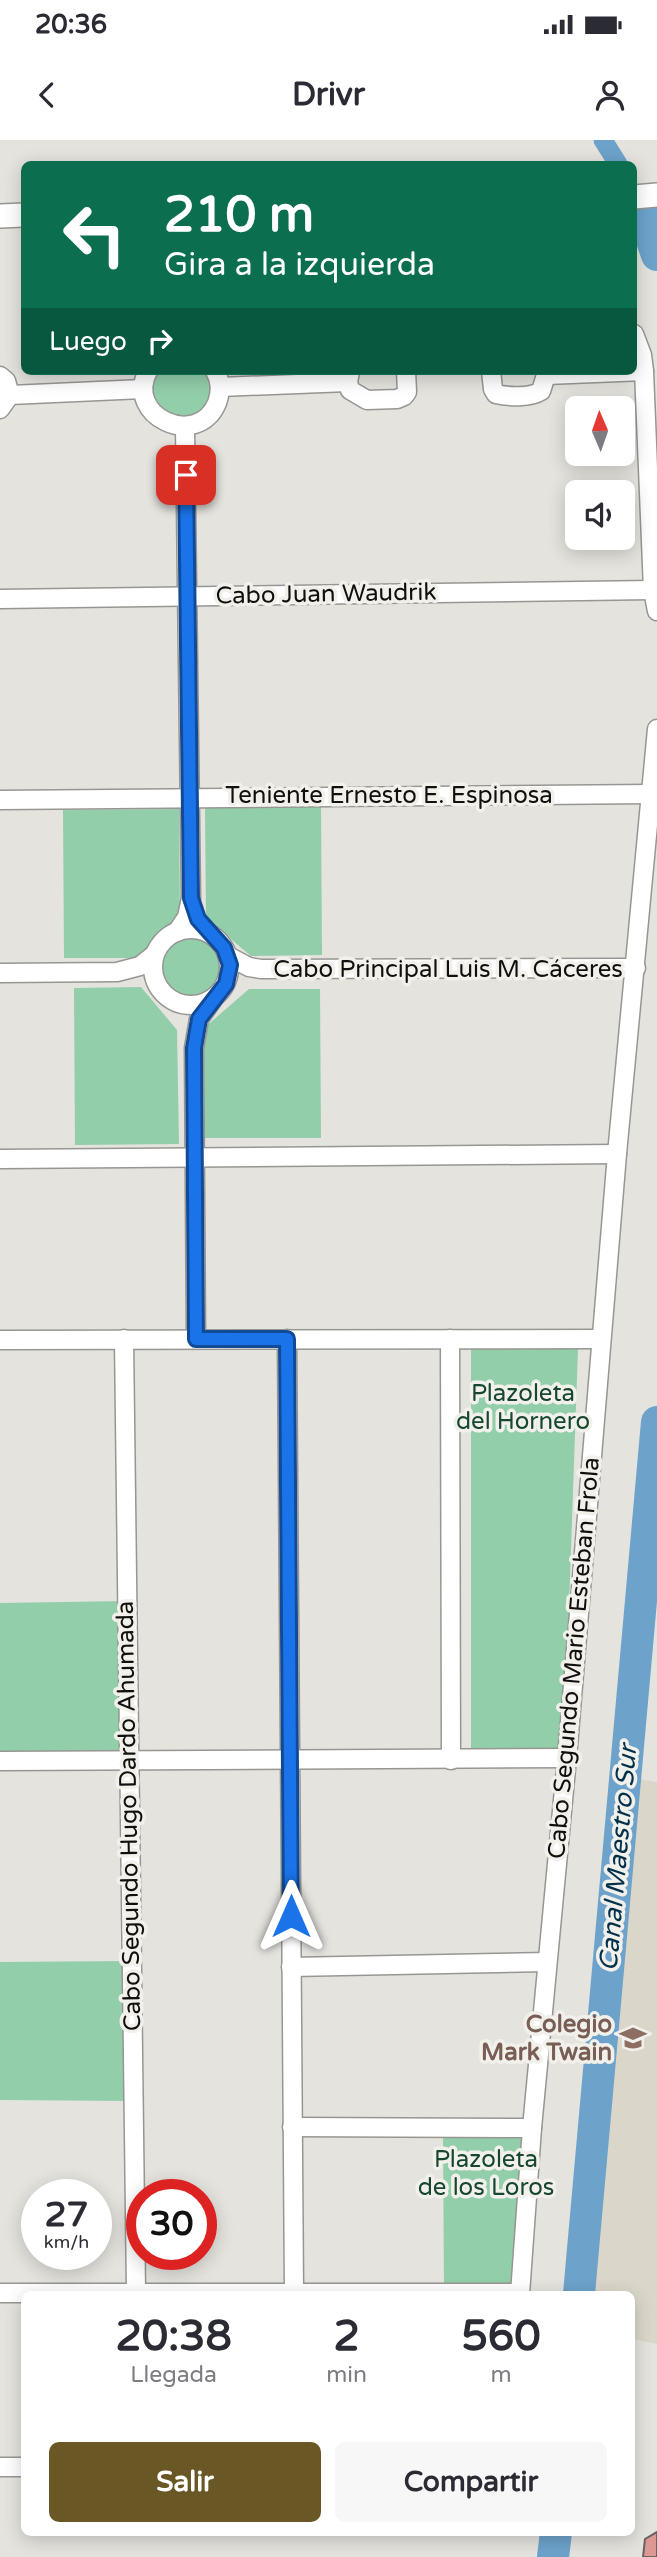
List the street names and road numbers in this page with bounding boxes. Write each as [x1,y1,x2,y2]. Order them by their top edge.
street label: Cabo Juan Waudrik [215,578,437,610]
street label: Teniente Ernesto E. Espinosa [225,781,553,810]
street label: Cabo Principal Luis M. Cáceres [273,955,623,984]
street label: Cabo Segundo Mario Esteban Frola [542,1456,606,1860]
street label: Cabo Segundo Hugo Dardo Ahumada [111,1601,147,2031]

